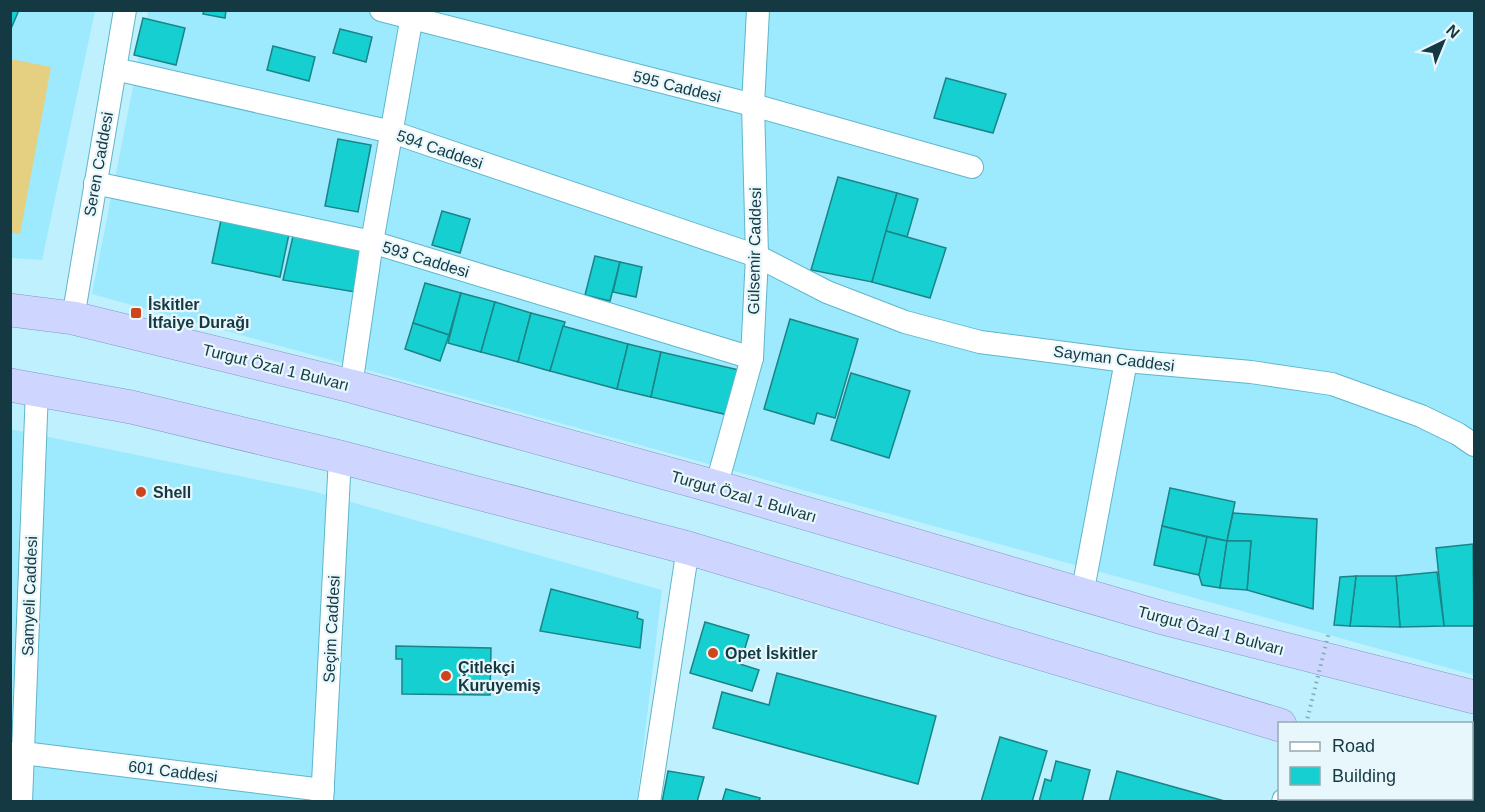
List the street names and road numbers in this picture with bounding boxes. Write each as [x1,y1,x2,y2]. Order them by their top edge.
street label: 595 Caddesi [631,67,723,106]
street label: Seren Caddesi [81,110,116,218]
street label: 594 Caddesi [395,127,485,172]
street label: Gülsemir Caddesi [745,187,764,315]
street label: 593 Caddesi [380,238,471,281]
street label: Turgut Özal 1 Bulvarı [201,341,351,394]
street label: Sayman Caddesi [1052,343,1175,374]
street label: Turgut Özal 1 Bulvarı [669,468,819,525]
street label: Samyeli Caddesi [19,536,40,656]
street label: Seçim Caddesi [320,575,343,683]
street label: Turgut Özal 1 Bulvarı [1136,603,1286,658]
street label: 601 Caddesi [127,758,219,785]

